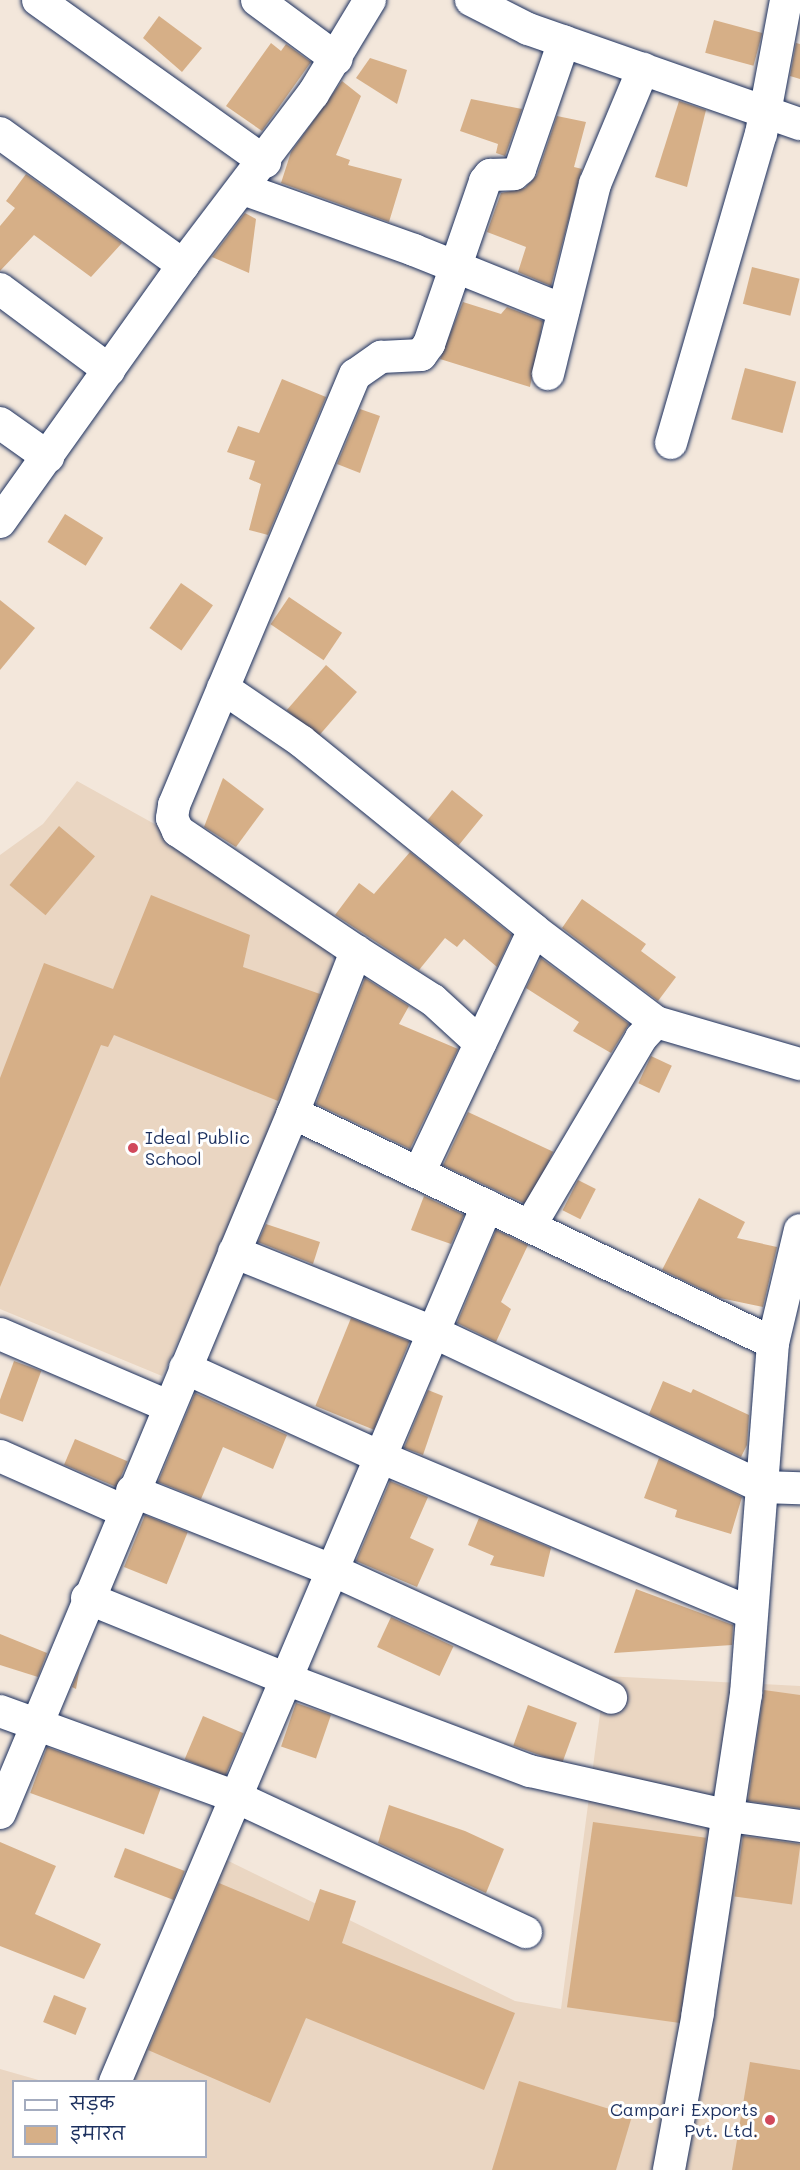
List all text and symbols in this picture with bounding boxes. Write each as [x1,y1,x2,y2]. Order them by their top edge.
place label: Ideal Public School [145,1127,250,1170]
marker: Ideal Public School [126,1141,140,1155]
legend [12,2080,207,2158]
text: सड़क [70,2091,114,2115]
place label: Campari Exports Pvt. Ltd. [610,2099,758,2142]
marker: Campari Exports Pvt. Ltd. [763,2113,777,2127]
text: इमारत [70,2121,125,2145]

